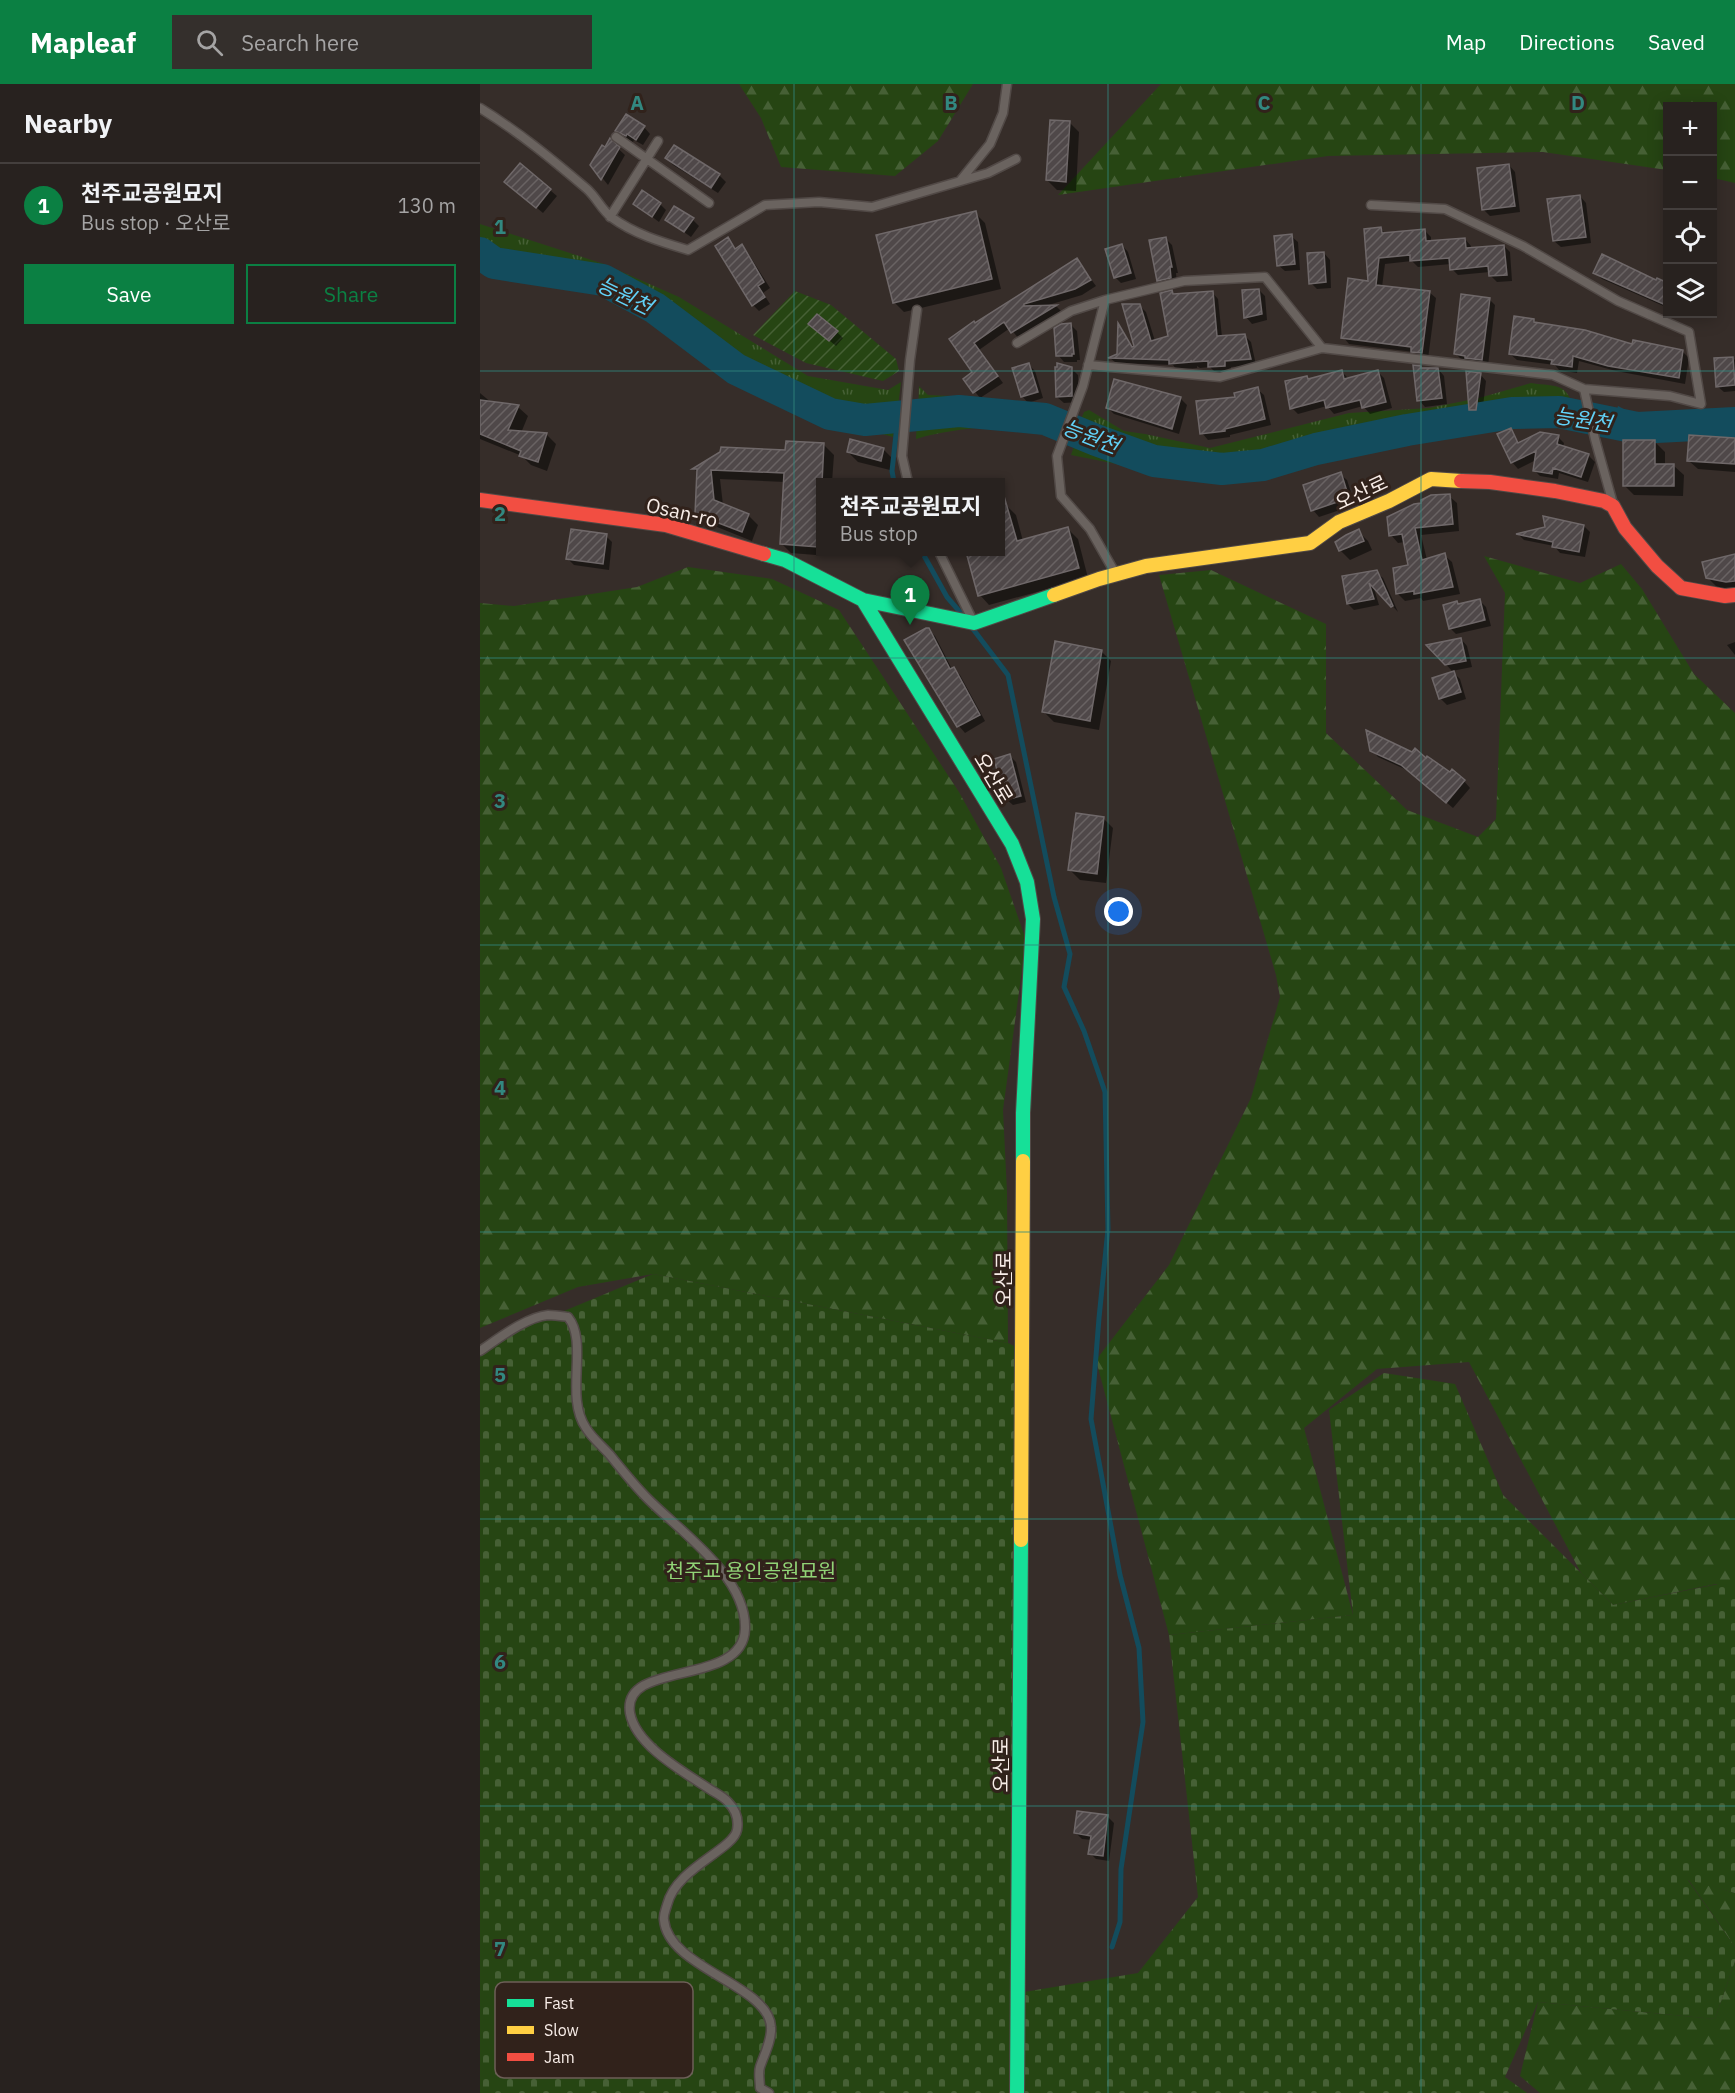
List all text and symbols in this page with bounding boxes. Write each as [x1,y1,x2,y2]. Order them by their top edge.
search box [172,15,592,69]
text: Mapleaf [30,24,136,61]
icon: search [193,26,226,59]
text: Search here [241,28,359,57]
text: Map [1446,28,1486,56]
text: Directions [1519,28,1615,56]
text: Saved [1648,28,1705,56]
text: A [630,89,644,116]
text: B [944,89,958,116]
text: C [1257,89,1271,116]
text: D [1571,89,1585,116]
map controls [1663,102,1717,318]
button: + [1663,102,1717,156]
text: Nearby [24,106,112,140]
button: − [1663,156,1717,210]
text: 천주교공원묘지 [81,178,223,207]
text: 1 [38,192,50,219]
text: 130 m [398,192,456,219]
text: Bus stop · 오산로 [81,209,230,236]
button: locate [1663,210,1717,264]
text: 1 [494,213,506,240]
button: Save [24,264,234,324]
button: Share [246,264,456,324]
button: layers [1663,264,1717,318]
water label: 능원천 [593,270,660,321]
water label: 능원천 [1552,401,1616,438]
water label: 능원천 [1059,413,1126,460]
street label: 오산로 [1330,468,1392,516]
popup [816,478,1005,556]
street label: Osan-ro [644,491,720,533]
text: 천주교공원묘지 [840,491,981,520]
text: 2 [494,500,506,527]
text: Bus stop [840,520,918,547]
pin: 1 [890,576,930,625]
street label: 오산로 [968,747,1020,809]
text: 3 [494,787,506,814]
your location [1104,897,1133,926]
text: 4 [494,1074,506,1101]
street label: 오산로 [990,1251,1017,1307]
text: 5 [494,1361,506,1388]
park label: 천주교 용인공원묘원 [666,1557,836,1584]
text: 6 [494,1648,506,1675]
street label: 오산로 [987,1737,1014,1793]
text: 7 [494,1935,506,1962]
legend [495,1982,693,2078]
text: Fast [544,1993,574,2013]
text: Slow [544,2020,579,2040]
text: Jam [544,2047,575,2067]

